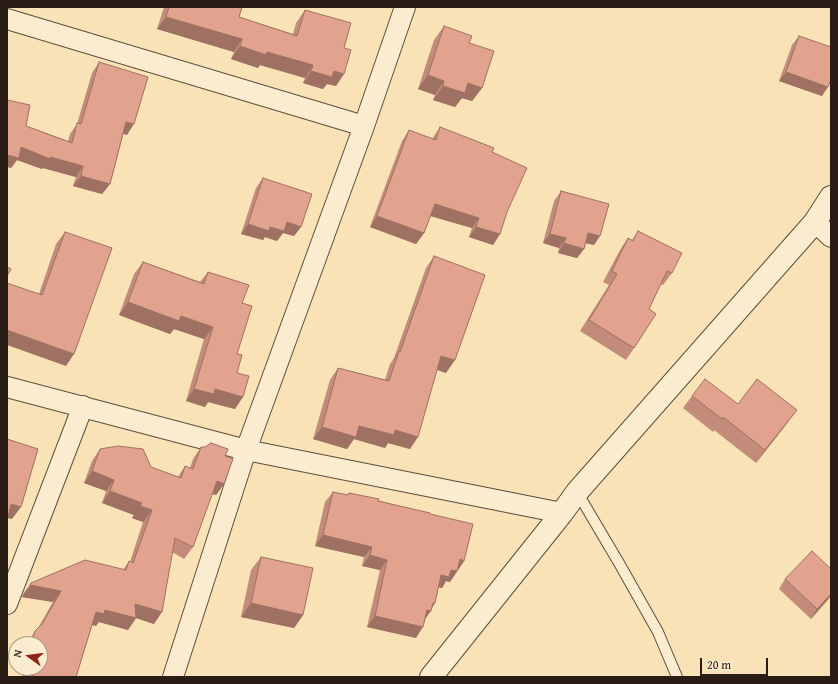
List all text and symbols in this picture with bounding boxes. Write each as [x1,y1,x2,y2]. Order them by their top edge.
north arrow [8,636,48,676]
text: N [9,648,26,659]
scale bar [702,650,770,676]
text: 20 m [707,656,731,673]

